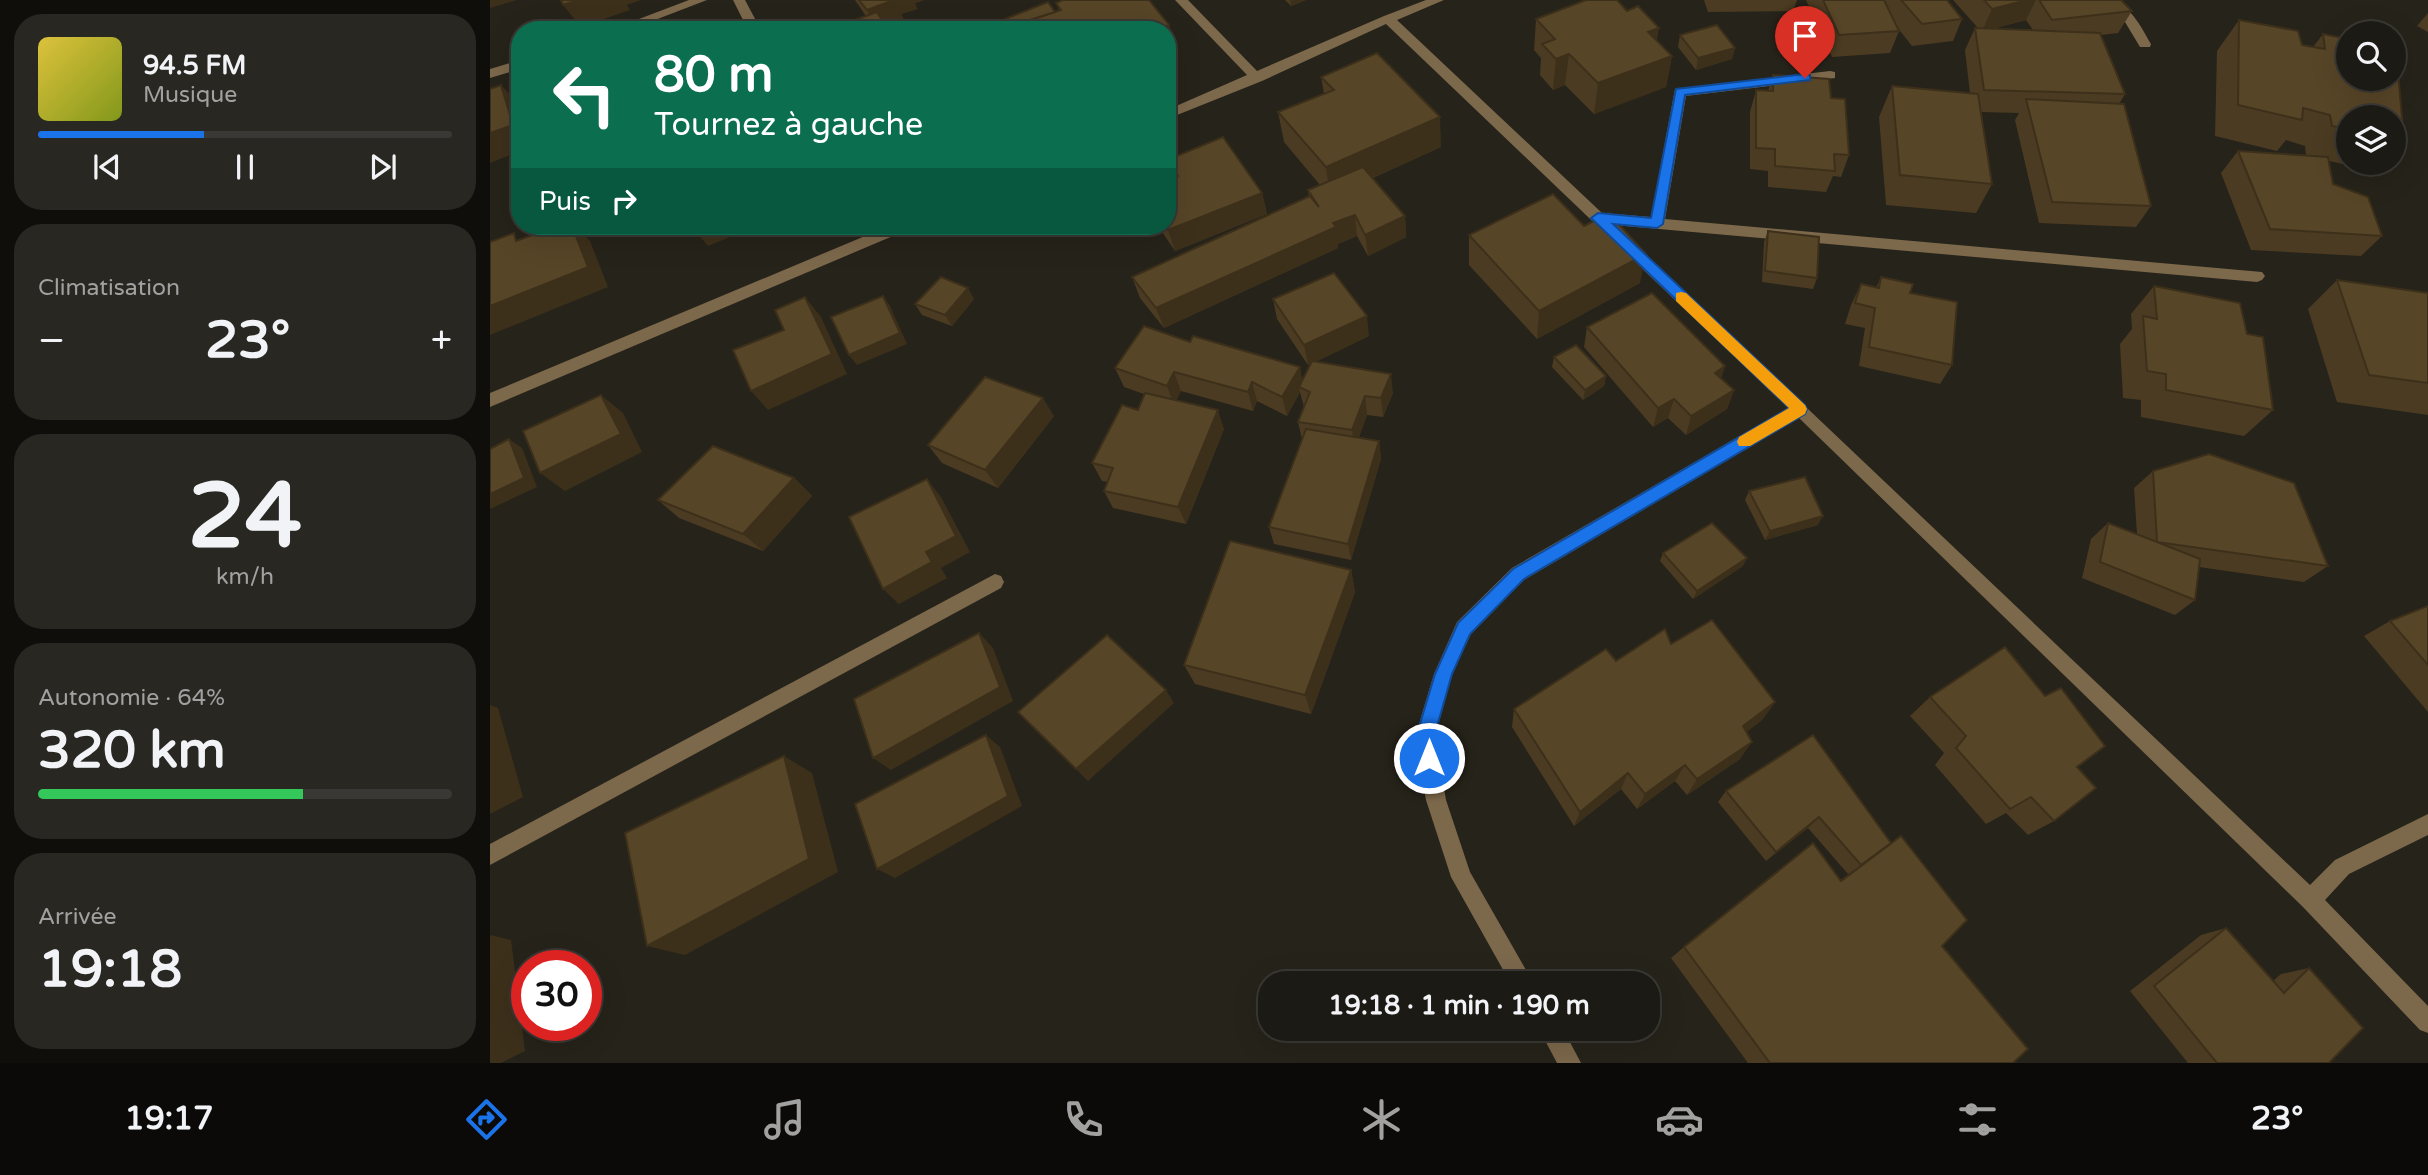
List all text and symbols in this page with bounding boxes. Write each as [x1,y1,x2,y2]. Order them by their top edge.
pin [1775,6,1835,78]
icon: arrive [1786,17,1824,55]
map controls [2336,21,2406,175]
button: search [2336,21,2406,91]
text: 80 m [654,46,773,105]
icon: left [539,49,630,140]
text: 94.5 FM [143,50,246,81]
text: Musique [143,81,237,109]
button: layers [2336,105,2406,175]
text: Tournez à gauche [654,106,923,144]
icon: previous [88,148,126,186]
icon: pause [226,148,264,186]
icon: next [364,148,402,186]
icon: right [605,182,643,220]
text: Puis [539,186,591,217]
text: Climatisation [38,274,180,302]
text: 23° [205,309,290,372]
text: − [38,318,65,364]
text: + [431,318,452,364]
text: 24 [188,462,302,572]
text: km/h [216,563,274,591]
text: Autonomie · 64% [38,684,225,712]
text: 320 km [38,719,226,782]
position arrow [1392,721,1466,795]
text: Arrivée [38,903,116,931]
text: 19:18 [38,938,182,1001]
speed limit sign: 30 [511,950,602,1041]
text: 19:18 · 1 min · 190 m [1328,990,1590,1021]
icon: directions [462,1095,511,1144]
icon: music [760,1095,809,1144]
icon: phone [1059,1095,1108,1144]
icon: climate [1357,1095,1406,1144]
icon: car [1655,1095,1704,1144]
icon: filters [1953,1095,2002,1144]
text: 19:17 [125,1100,213,1138]
text: 23° [2251,1100,2303,1138]

